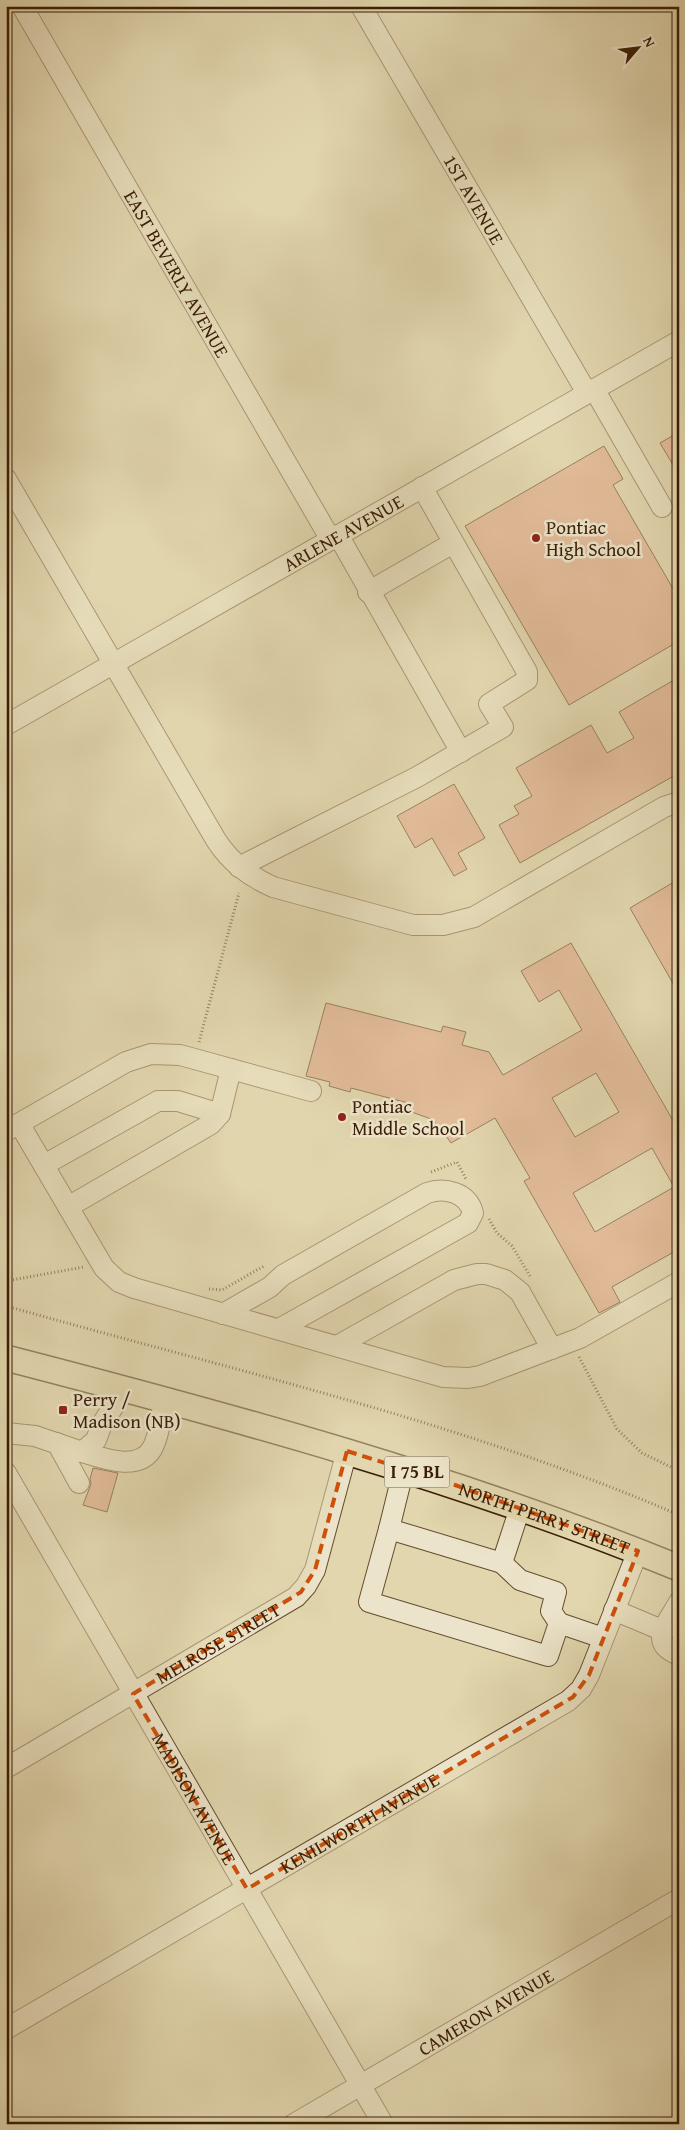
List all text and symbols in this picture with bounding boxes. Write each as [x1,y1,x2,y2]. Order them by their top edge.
north arrow [612,22,662,72]
text: N [638,33,661,51]
street label: 1ST AVENUE [437,149,511,250]
street label: EAST BEVERLY AVENUE [117,185,236,363]
street label: ARLENE AVENUE [278,487,409,578]
place label: Pontiac High School [546,513,641,563]
marker: Pontiac High School [530,532,542,544]
place label: Pontiac Middle School [352,1092,464,1142]
marker: Pontiac Middle School [336,1111,348,1123]
place label: Perry / Madison (NB) [73,1385,181,1435]
marker: Perry / Madison (NB) [57,1404,69,1416]
road number: I 75 BL [384,1456,450,1488]
street label: NORTH PERRY STREET [455,1474,635,1561]
street label: MELROSE STREET [150,1595,286,1691]
street label: MADISON AVENUE [145,1727,244,1870]
street label: KENILWORTH AVENUE [274,1765,444,1880]
street label: CAMERON AVENUE [413,1961,559,2063]

